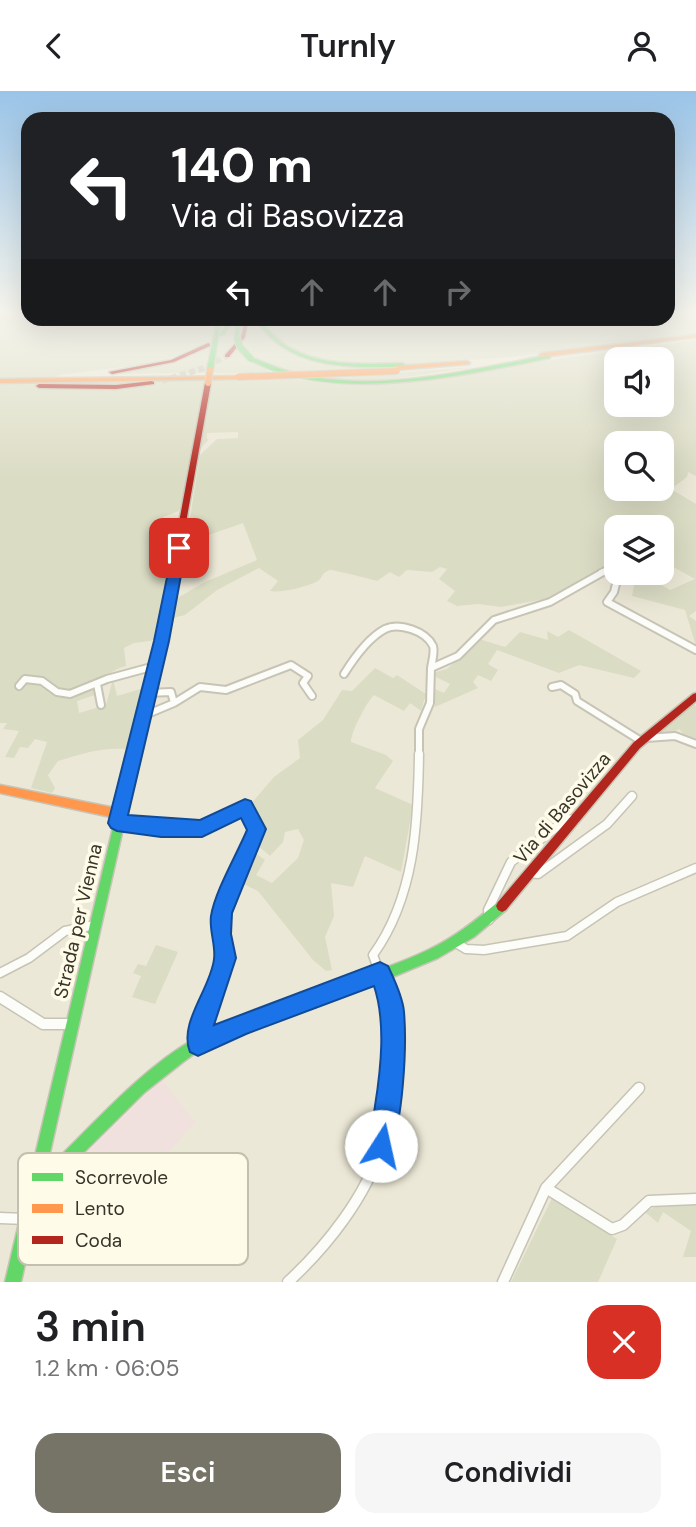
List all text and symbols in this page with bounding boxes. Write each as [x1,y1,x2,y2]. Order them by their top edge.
text: Turnly [300,25,396,67]
icon: back [35,27,73,65]
icon: person [623,27,661,65]
text: 140 m [171,133,313,197]
icon: left [56,140,147,231]
text: Via di Basovizza [171,195,404,237]
icon: left [220,273,258,311]
icon: ahead [293,273,331,311]
icon: ahead [366,273,404,311]
icon: right [439,273,477,311]
map controls [604,347,674,585]
button: sound [604,347,674,417]
button: search [604,431,674,501]
button: layers [604,515,674,585]
pin [149,518,209,578]
icon: arrive [160,529,198,567]
street label: Via di Basovizza [508,747,616,869]
street label: Strada per Vienna [48,841,108,1001]
position arrow [344,1109,418,1183]
legend [18,1153,248,1265]
text: Scorrevole [75,1165,168,1190]
text: Lento [75,1196,125,1221]
text: Coda [75,1228,122,1253]
text: 3 min [35,1299,146,1354]
button: close [587,1305,661,1379]
text: 1.2 km · 06:05 [35,1353,180,1383]
button: Esci [35,1433,341,1513]
button: Condividi [355,1433,661,1513]

